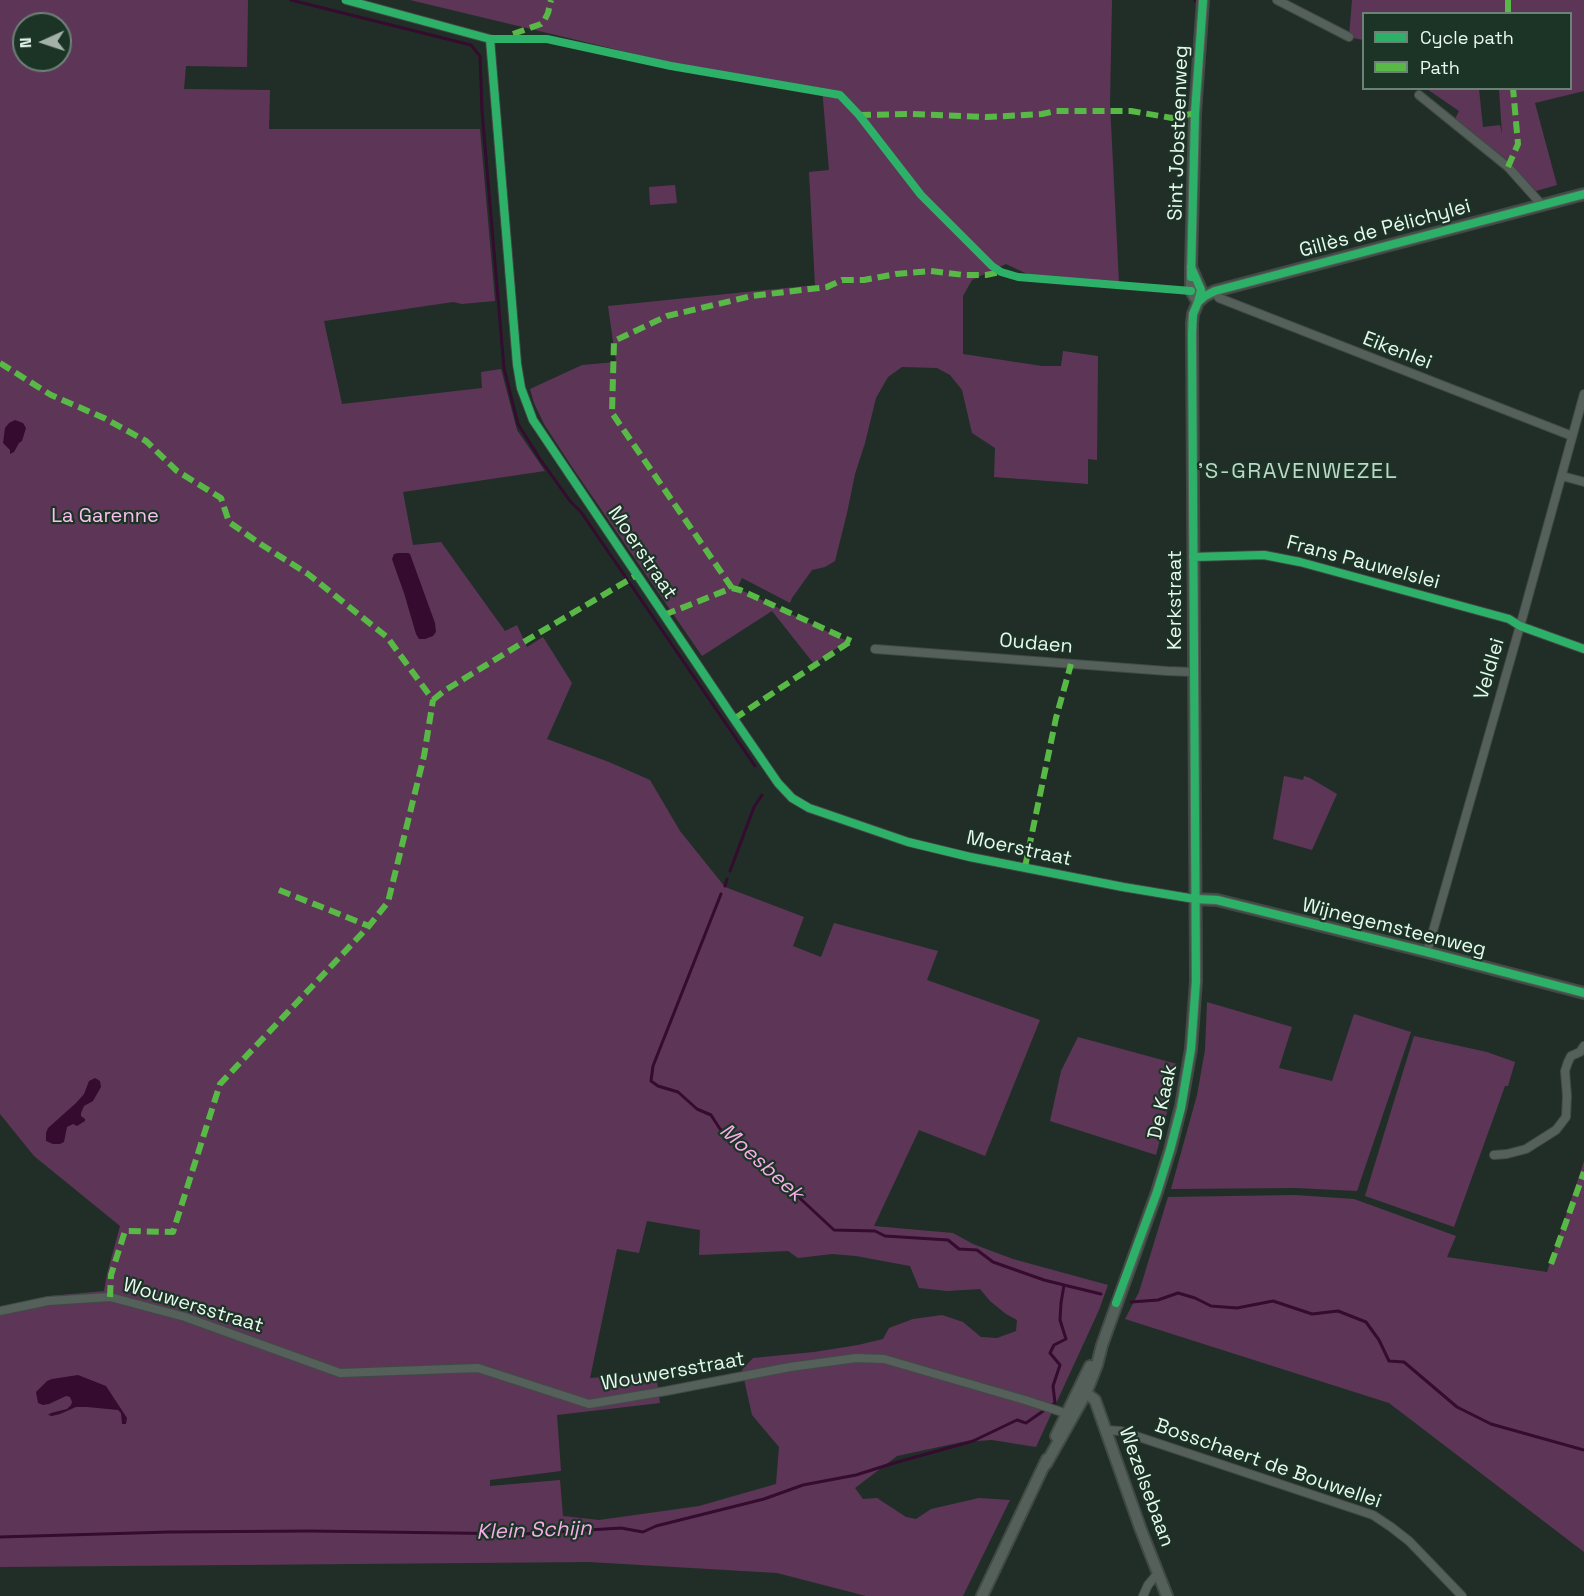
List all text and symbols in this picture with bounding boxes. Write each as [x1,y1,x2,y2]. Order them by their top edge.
north arrow [12,12,72,72]
legend [1362,12,1572,90]
text: Cycle path [1420,26,1514,49]
text: N [15,37,36,49]
street label: Sint Jobsteenweg [1164,45,1194,221]
text: Path [1420,56,1460,79]
street label: Gillès de Pélichylei [1297,195,1473,263]
street label: Eikenlei [1359,327,1435,375]
district label: 'S-GRAVENWEZEL [1198,459,1398,485]
street label: Moerstraat [602,502,682,604]
park label: La Garenne [51,505,159,529]
street label: Frans Pauwelslei [1284,531,1442,595]
street label: Kerkstraat [1164,550,1188,650]
street label: Oudaen [998,629,1074,659]
street label: Veldlei [1470,635,1510,703]
street label: Moerstraat [964,826,1074,872]
street label: Wijnegemsteenweg [1299,894,1489,962]
street label: De Kaak [1143,1062,1183,1142]
water label: Moesbeek [714,1119,808,1207]
street label: Wouwersstraat [120,1273,266,1339]
street label: Wouwersstraat [599,1348,747,1396]
street label: Bosschaert de Bouwellei [1152,1414,1384,1514]
street label: Wezelsebaan [1113,1424,1179,1550]
water label: Klein Schijn [476,1516,592,1546]

